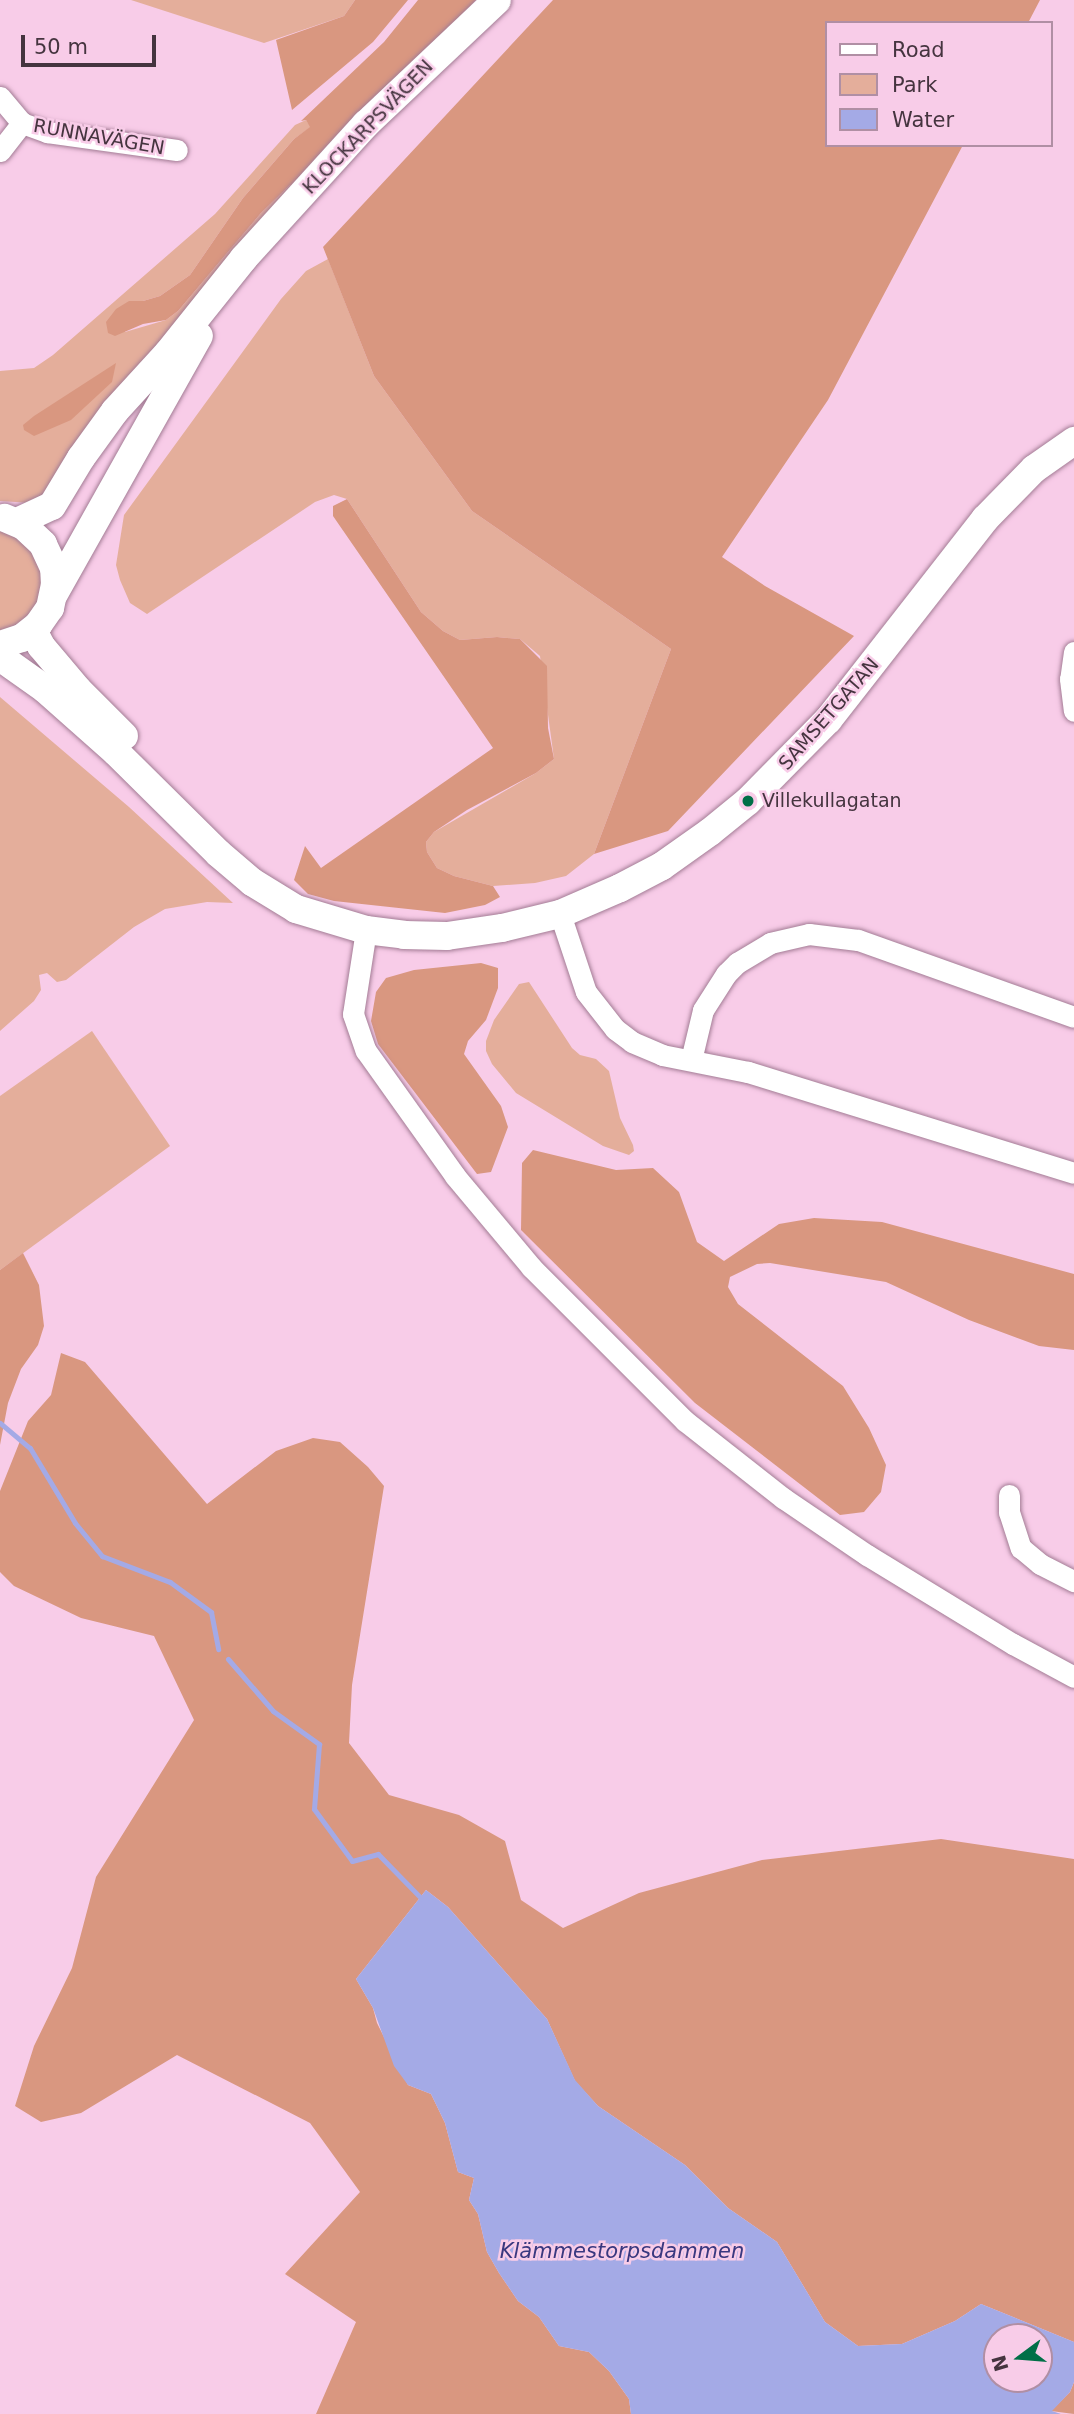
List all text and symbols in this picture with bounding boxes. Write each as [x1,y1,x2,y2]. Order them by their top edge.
scale bar [24,21,159,65]
legend [825,21,1053,147]
text: 50 m [34,35,88,59]
text: Road [892,38,945,62]
street label: KLOCKARPSVÄGEN [298,55,438,199]
text: Park [892,73,937,97]
text: Water [892,108,954,132]
street label: RUNNAVÄGEN [32,114,166,160]
street label: SAMSETGATAN [774,653,884,775]
place label: Villekullagatan [762,790,902,812]
marker: Villekullagatan [740,793,756,809]
water label: Klämmestorpsdammen [500,2238,744,2264]
north arrow [983,2323,1053,2393]
text: N [987,2353,1013,2374]

